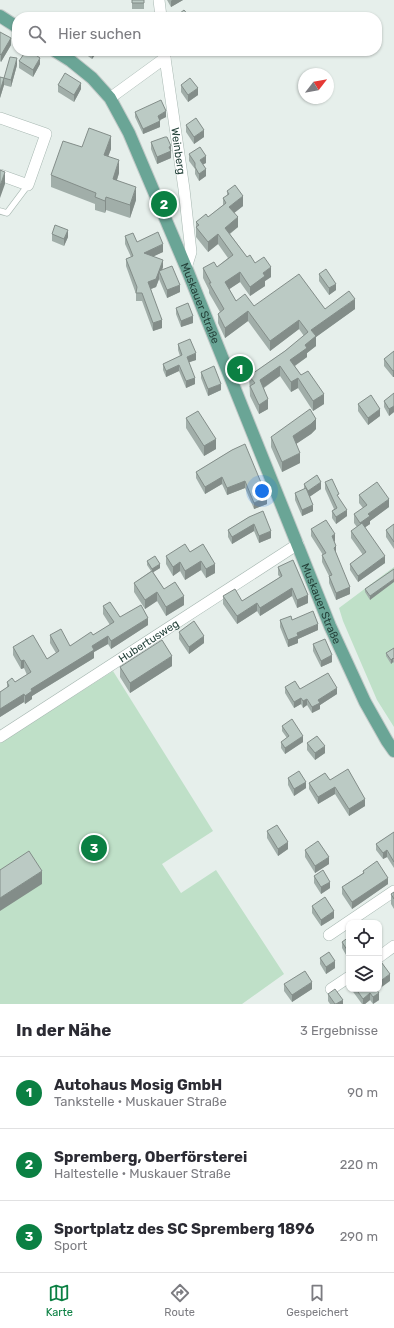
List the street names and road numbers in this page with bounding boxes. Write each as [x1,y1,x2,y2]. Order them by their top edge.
street label: Weinberg [169,127,188,175]
street label: Muskauer Straße [178,261,222,345]
street label: Muskauer Straße [299,561,344,646]
street label: Hubertusweg [116,617,181,665]

